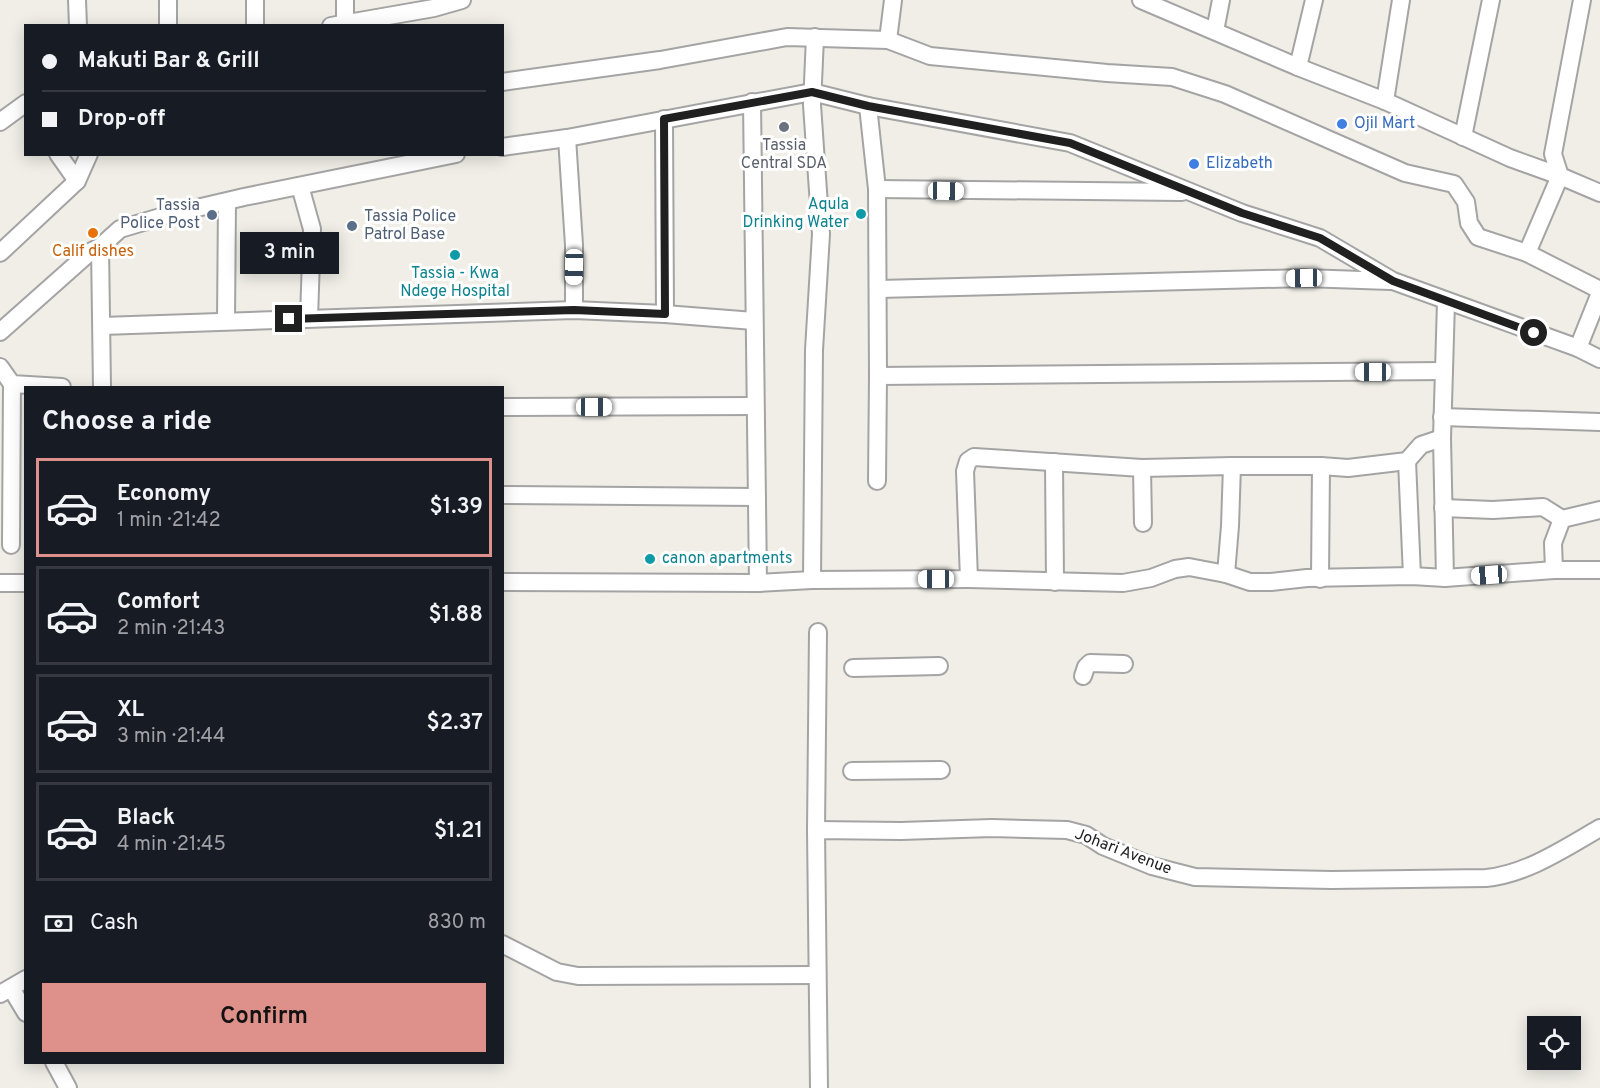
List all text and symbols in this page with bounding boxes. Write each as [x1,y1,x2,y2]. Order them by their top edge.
text: Makuti Bar & Grill [78,48,260,75]
text: Drop-off [78,106,165,133]
place label: Ojil Mart [1354,114,1415,134]
marker: Ojil Mart [1335,117,1349,131]
marker: Tassia Central SDA [777,120,791,134]
place label: Tassia Central SDA [741,136,827,174]
place label: Elizabeth [1206,154,1273,174]
marker: Elizabeth [1187,157,1201,171]
car [928,182,964,200]
place label: Aqula Drinking Water [742,195,849,233]
place label: Tassia Police Post [120,196,200,234]
place label: Tassia Police Patrol Base [364,207,456,245]
marker: Aqula Drinking Water [854,207,868,221]
marker: Tassia Police Post [205,208,219,222]
marker: Tassia Police Patrol Base [345,219,359,233]
marker: Calif dishes [86,226,100,240]
callout: 3 min [240,232,338,274]
text: 3 min [264,240,315,266]
place label: Calif dishes [52,242,134,262]
marker: Tassia - Kwa Ndege Hospital [448,248,462,262]
car [565,249,583,285]
place label: Tassia - Kwa Ndege Hospital [400,264,510,302]
car [1286,269,1322,287]
route end [275,305,302,332]
route start [1520,319,1547,346]
car [1355,363,1391,381]
car [576,398,612,416]
text: Choose a ride [42,405,212,439]
icon: car [45,481,99,535]
text: Economy [117,481,211,508]
text: $1.39 [430,494,483,521]
text: 1 min · 21:42 [117,508,221,534]
place label: canon apartments [662,549,792,569]
marker: canon apartments [643,552,657,566]
car [1470,565,1508,585]
car [918,570,954,588]
icon: car [45,589,99,643]
text: Comfort [117,589,200,616]
text: $1.88 [429,602,483,629]
text: 2 min · 21:43 [117,616,225,642]
icon: car [45,697,99,751]
text: XL [117,697,144,724]
text: $2.37 [427,710,483,737]
text: 3 min · 21:44 [117,724,225,750]
icon: car [45,805,99,859]
text: Black [117,805,175,832]
text: $1.21 [434,818,483,845]
street label: Johari Avenue [1072,824,1174,880]
text: 4 min · 21:45 [117,832,226,858]
icon: cash [42,907,75,940]
text: Cash [90,910,139,937]
text: 830 m [427,910,486,936]
button: Confirm [42,983,486,1052]
map controls [1527,1016,1581,1070]
button: locate [1527,1016,1581,1070]

